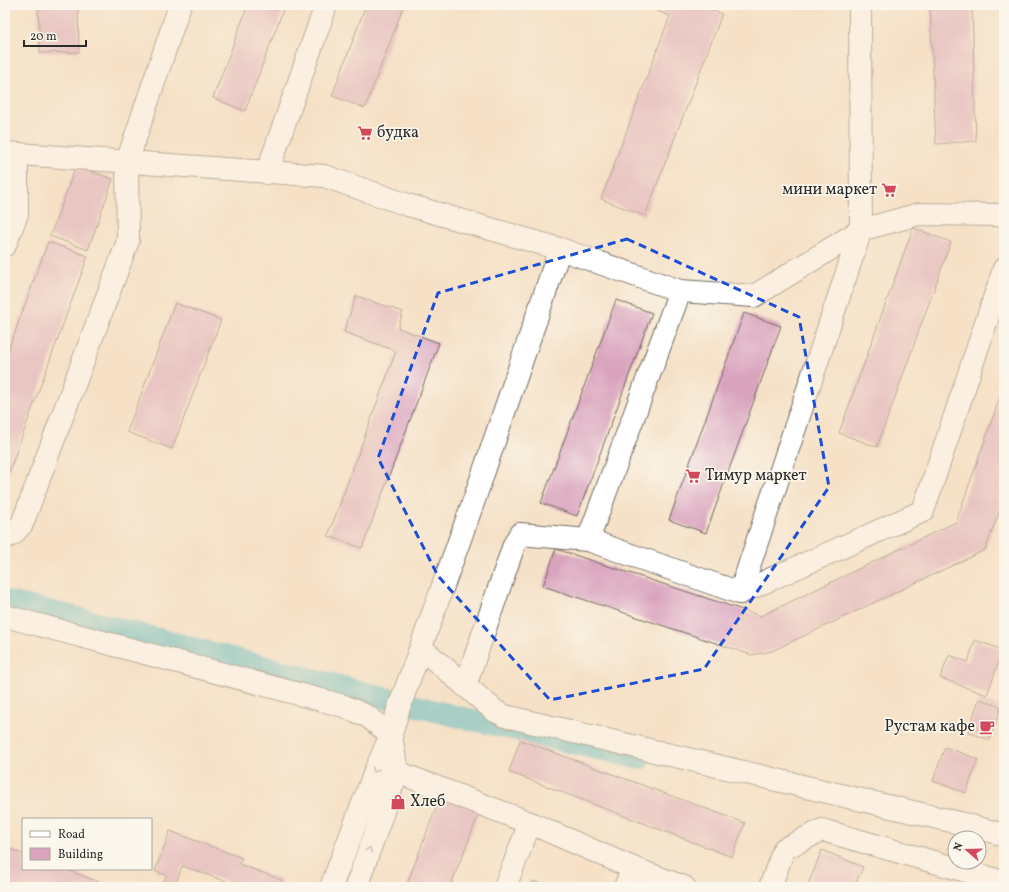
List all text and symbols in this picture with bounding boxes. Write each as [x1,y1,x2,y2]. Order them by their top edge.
scale bar [24,22,86,48]
text: 20 m [30,29,57,45]
place label: будка [377,122,419,144]
supermarket icon: будка [356,124,374,142]
place label: мини маркет [782,179,877,201]
supermarket icon: мини маркет [880,181,898,199]
place label: Тимур маркет [705,465,807,487]
supermarket icon: Тимур маркет [684,467,702,485]
place label: Рустам кафе [885,716,975,738]
cafe icon: Рустам кафе [978,718,996,736]
one-way arrow [372,767,380,774]
place label: Хлеб [410,791,445,813]
shop icon: Хлеб [389,793,407,811]
legend [22,818,152,870]
text: Road [58,827,85,843]
north arrow [947,830,987,870]
text: N [951,841,967,853]
text: Building [58,847,103,863]
one-way arrow [365,847,373,854]

